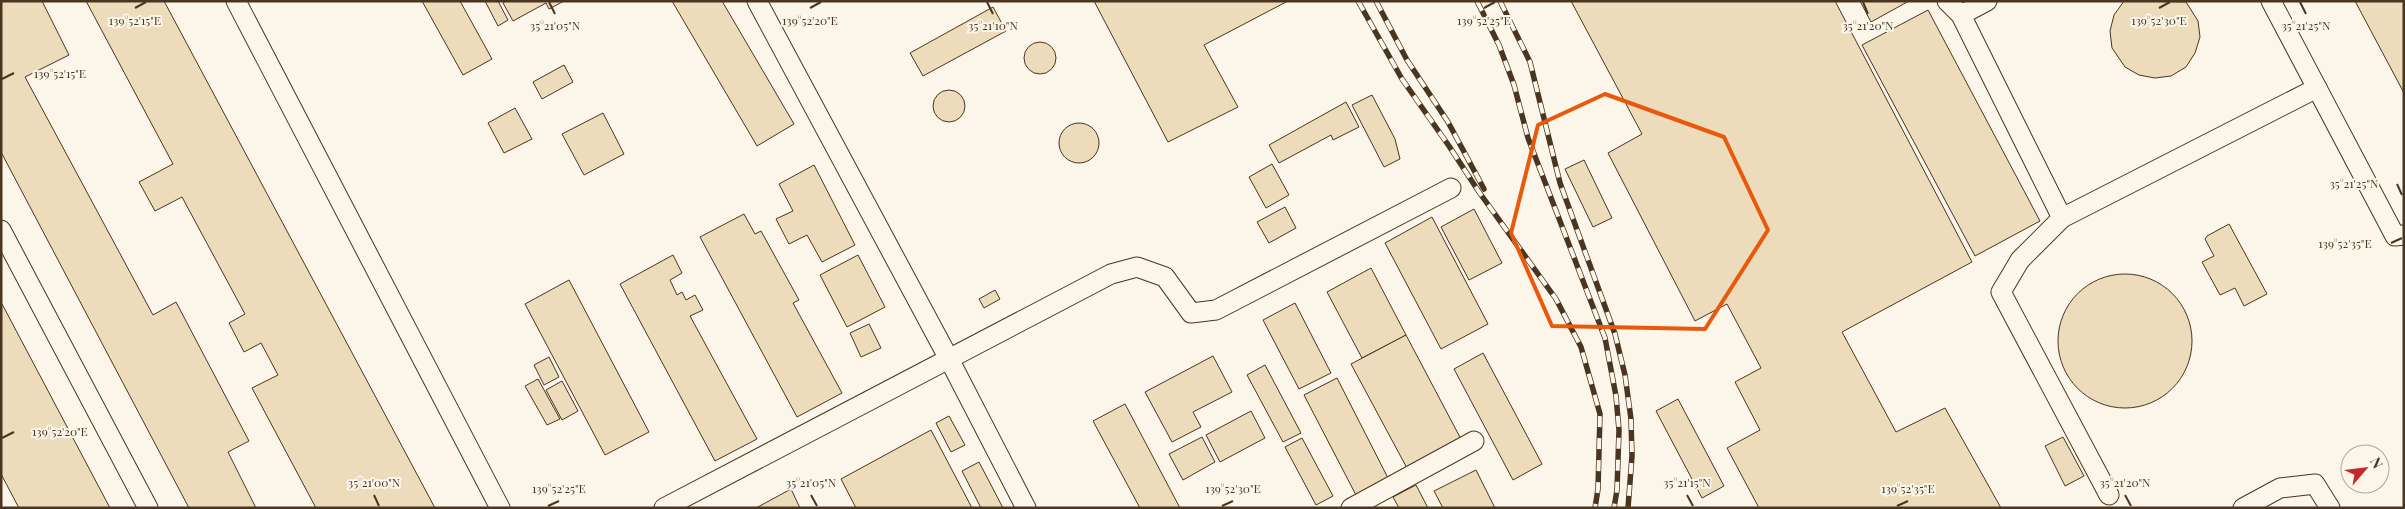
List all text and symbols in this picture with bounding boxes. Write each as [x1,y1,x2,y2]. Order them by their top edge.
text: 139°52'15"E [109,12,161,28]
text: 139°52'20"E [782,12,838,28]
text: 139°52'25"E [1457,12,1511,28]
text: 139°52'30"E [2131,12,2187,28]
text: 35°21'05"N [530,17,581,33]
text: 35°21'10"N [968,17,1018,33]
text: 35°21'20"N [1842,17,1894,33]
text: 35°21'25"N [2281,17,2331,33]
text: 139°52'15"E [34,65,86,81]
text: 35°21'25"N [2329,175,2379,191]
text: 139°52'35"E [2318,235,2372,251]
text: 139°52'20"E [32,423,88,439]
north arrow [2340,444,2390,494]
text: N [2366,454,2388,472]
text: 35°21'00"N [348,474,401,490]
text: 35°21'05"N [786,474,837,490]
text: 35°21'15"N [1663,474,1711,490]
text: 35°21'20"N [2099,474,2151,490]
text: 139°52'25"E [532,480,586,496]
text: 139°52'30"E [1205,480,1261,496]
text: 139°52'35"E [1881,480,1935,496]

